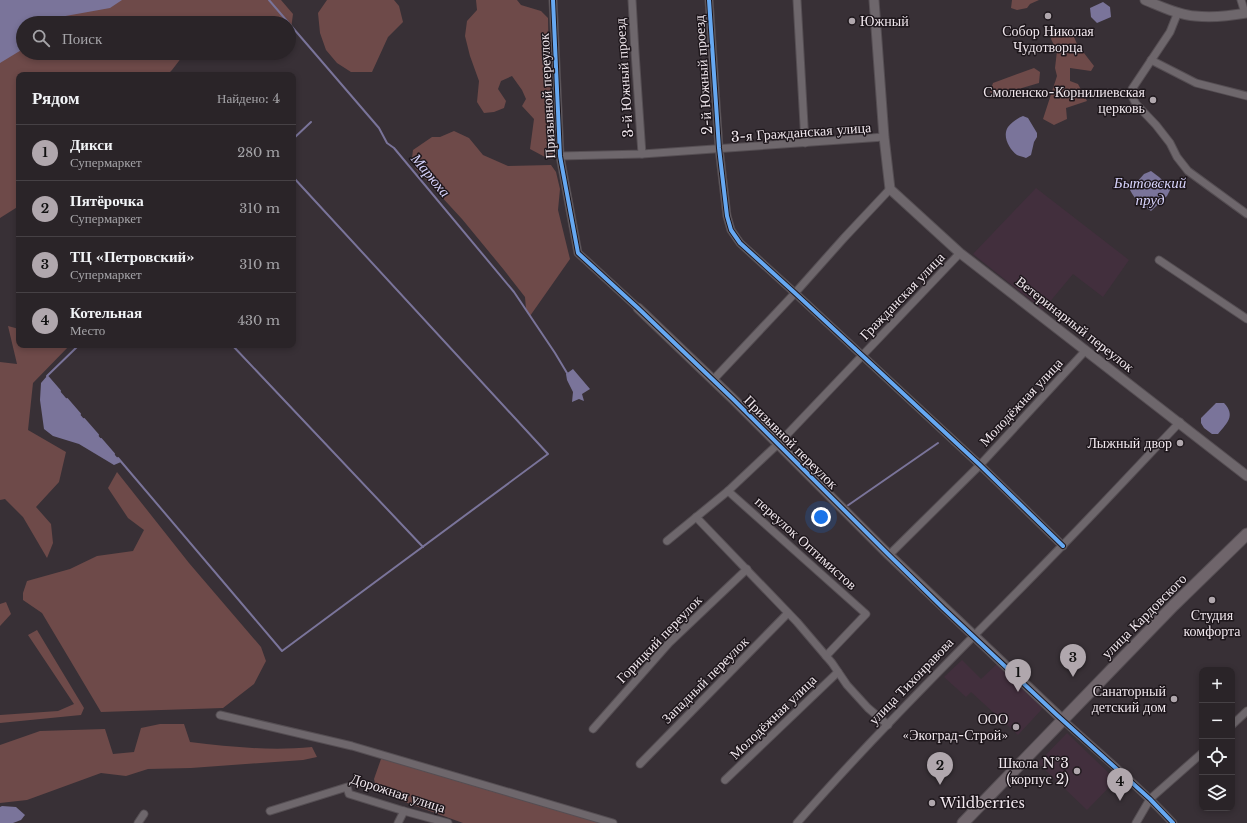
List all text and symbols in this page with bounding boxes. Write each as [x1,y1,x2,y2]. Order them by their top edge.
marker: Собор Николая Чудотворца [1043,11,1053,21]
place label: Южный [860,12,909,30]
street label: 2-й Южный проезд [690,15,716,135]
search box [16,16,296,60]
marker: Южный [847,16,857,26]
street label: 3-й Южный проезд [611,18,637,138]
place label: Собор Николая Чудотворца [1002,22,1094,56]
icon: search [30,27,52,49]
text: Поиск [62,29,102,48]
street label: Призывной переулок [535,32,559,159]
place label: Смоленско-Корнилиевская церковь [983,83,1146,117]
text: Рядом [32,88,80,109]
text: Найдено: 4 [217,90,280,107]
marker: Смоленско-Корнилиевская церковь [1148,95,1158,105]
street label: 3-я Гражданская улица [730,118,873,146]
text: Дикси [70,135,113,154]
text: 1 [42,144,48,161]
text: 280 m [237,144,280,161]
water label: Марюха [407,149,455,201]
text: Супермаркет [70,154,142,171]
water label: Бытовский пруд [1113,173,1187,209]
text: Пятёрочка [70,191,144,210]
text: 2 [41,200,49,217]
text: 310 m [239,200,280,217]
text: Супермаркет [70,210,142,227]
text: ТЦ «Петровский» [70,247,194,266]
street label: Гражданская улица [856,248,949,344]
text: 3 [41,256,49,273]
text: 310 m [239,256,280,273]
text: Супермаркет [70,266,142,283]
street label: Ветеринарный переулок [1012,272,1138,376]
text: Котельная [70,303,142,322]
text: 4 [41,312,49,329]
text: 430 m [237,312,280,329]
text: Место [70,322,105,339]
street label: Молодёжная улица [975,354,1067,450]
street label: Призывной переулок [740,391,842,493]
place label: Лыжный двор [1087,434,1172,452]
marker: Лыжный двор [1175,438,1185,448]
street label: переулок Оптимистов [751,492,861,594]
your location [811,507,831,527]
street label: улица Кардовского [1098,570,1190,662]
street label: Горицкий переулок [612,591,706,687]
marker: Студия комфорта [1207,595,1217,605]
place label: Студия комфорта [1183,606,1241,640]
street label: Западный переулок [658,632,753,727]
street label: улица Тихонравова [865,633,958,728]
pin: 3 [1060,644,1086,677]
pin: 1 [1005,659,1031,692]
map controls [1199,667,1235,811]
button: + [1199,667,1235,703]
street label: Молодёжная улица [726,670,821,763]
place label: Санаторный детский дом [1092,682,1166,716]
marker: Санаторный детский дом [1169,694,1179,704]
button: − [1199,703,1235,739]
place label: ООО «Экоград-Строй» [902,710,1008,744]
marker: ООО «Экоград-Строй» [1011,722,1021,732]
button: locate [1199,739,1235,775]
pin: 2 [927,752,953,785]
place label: Школа №3 (корпус 2) [998,754,1069,788]
marker: Школа №3 (корпус 2) [1072,766,1082,776]
pin: 4 [1107,768,1133,801]
street label: Дорожная улица [348,769,448,817]
button: layers [1199,775,1235,811]
place label: Wildberries [939,794,1025,812]
marker: Wildberries [927,798,937,808]

